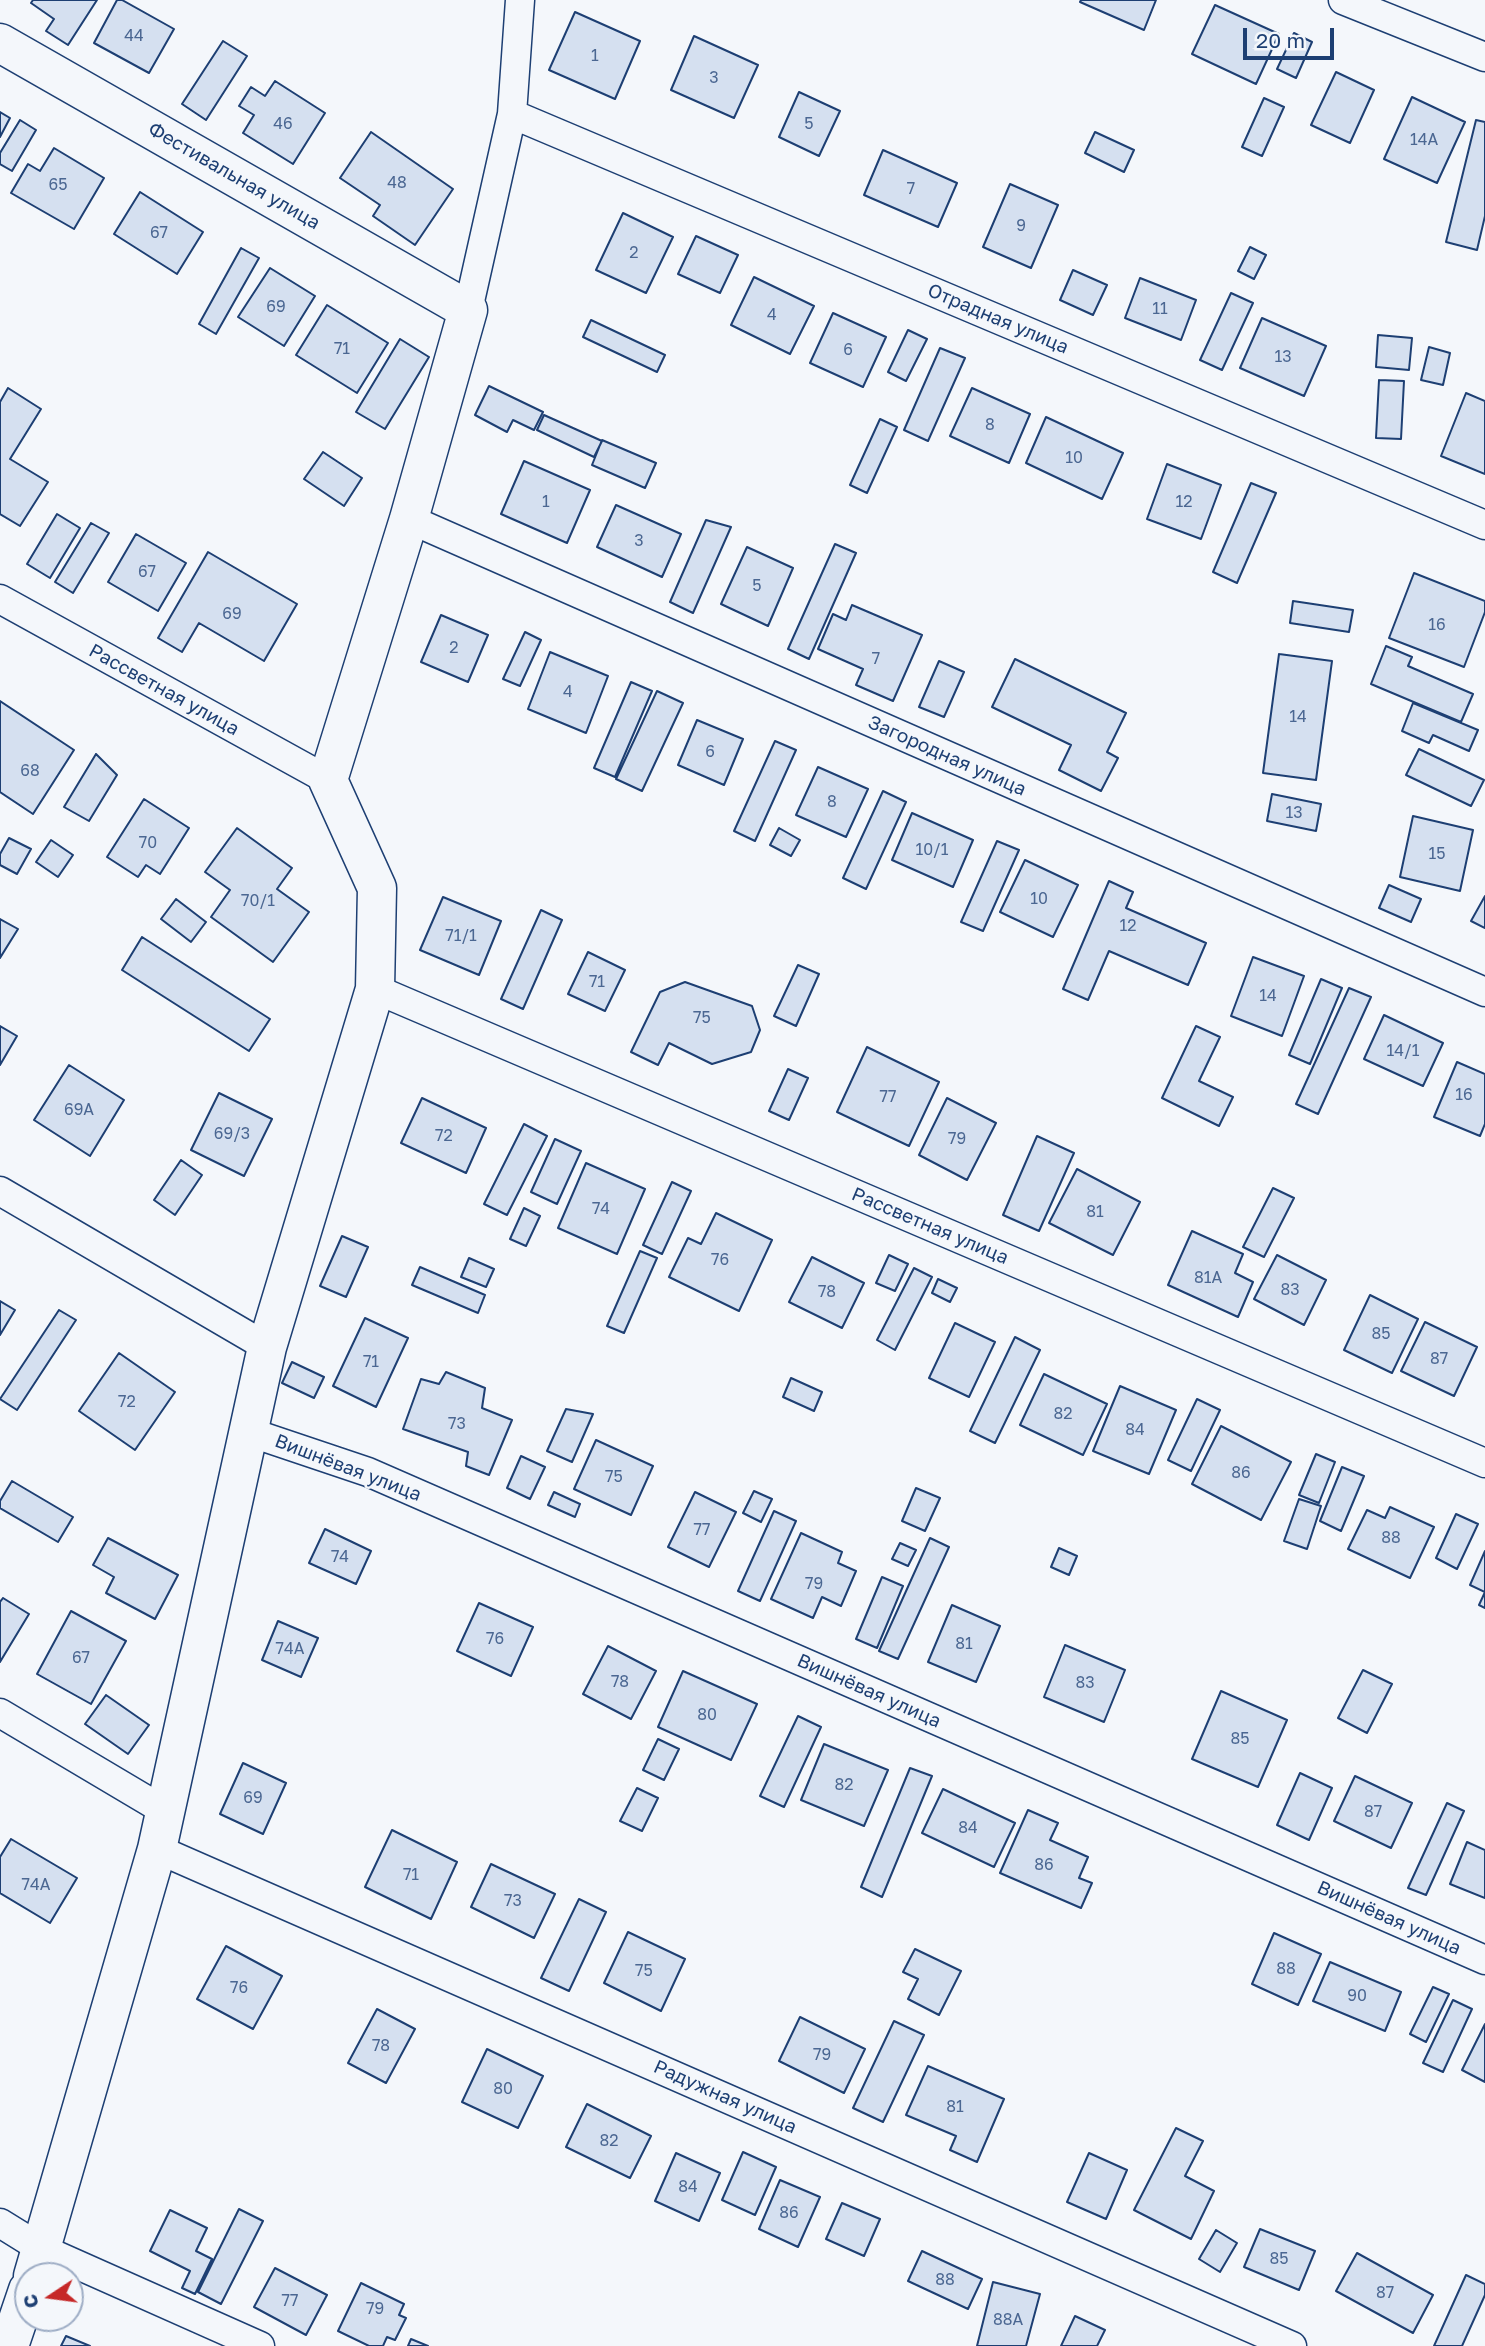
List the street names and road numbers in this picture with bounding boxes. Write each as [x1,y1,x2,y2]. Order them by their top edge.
street label: Фестивальная улица [144,117,324,235]
street label: Отрадная улица [924,279,1072,359]
street label: Рассветная улица [85,639,243,741]
street label: Загородная улица [864,711,1030,801]
street label: Рассветная улица [848,1183,1012,1269]
street label: Вишнёвая улица [272,1430,424,1506]
street label: Вишнёвая улица [794,1649,944,1733]
street label: Вишнёвая улица [1314,1876,1464,1960]
street label: Радужная улица [650,2055,800,2139]

